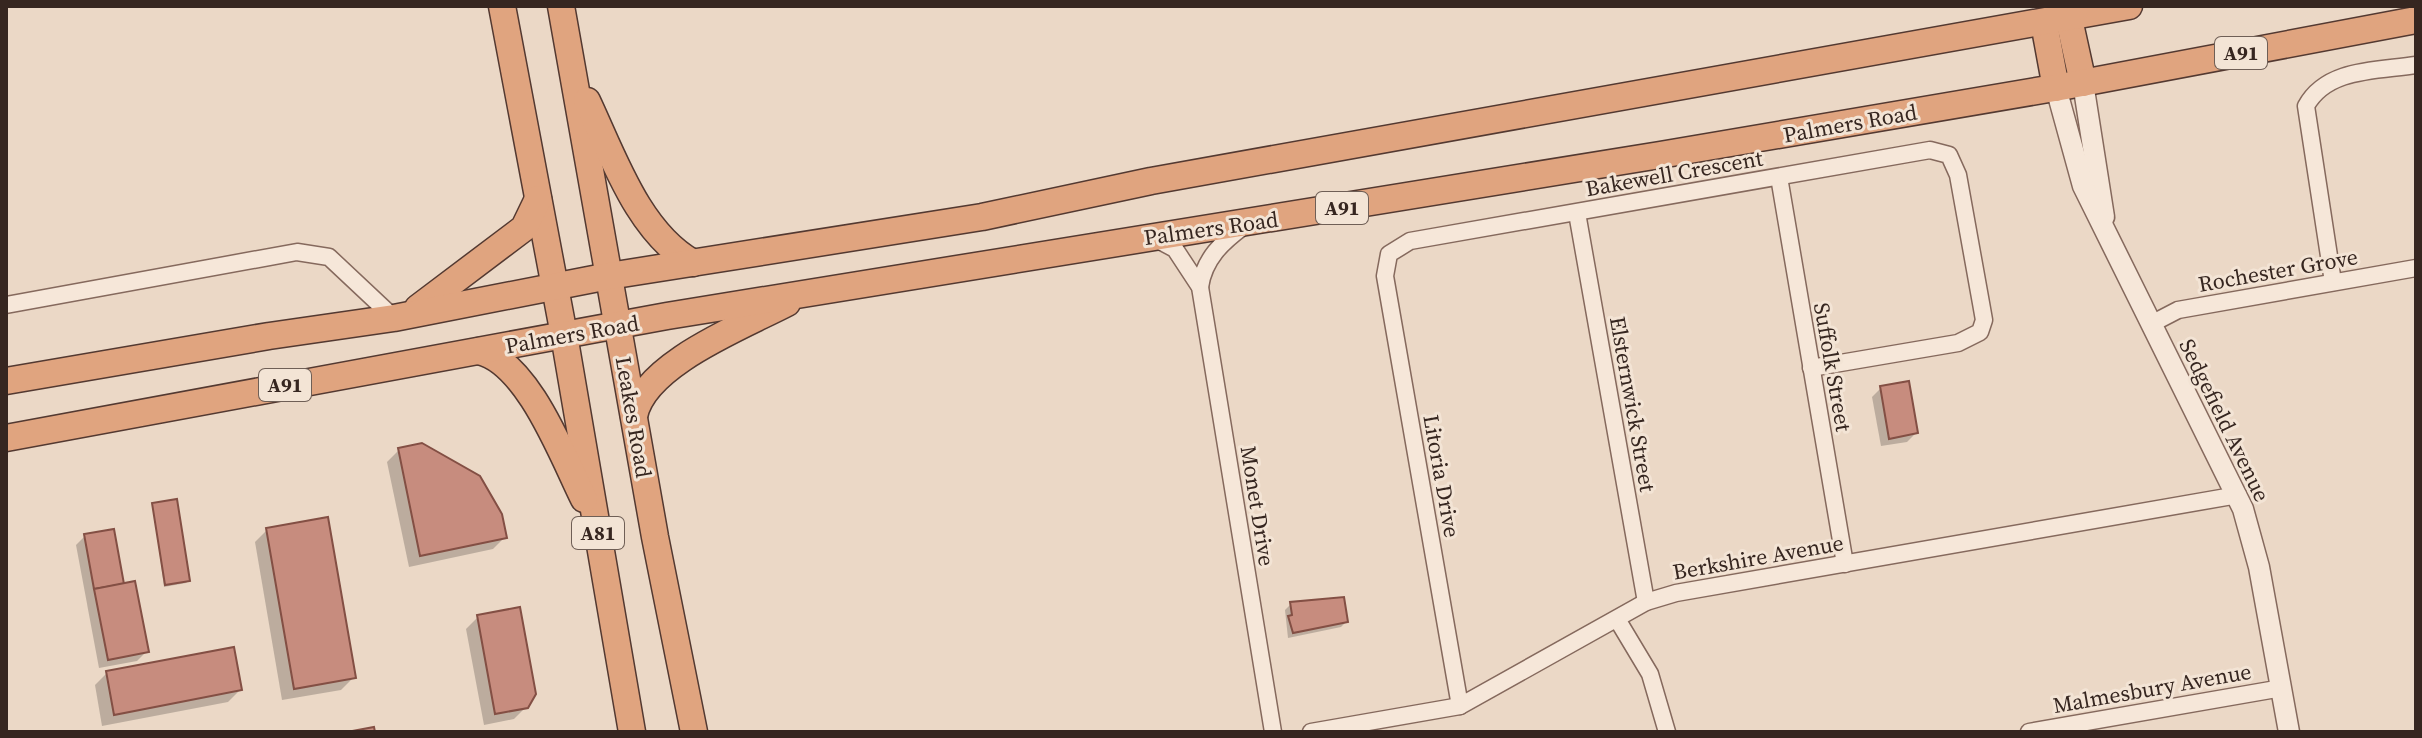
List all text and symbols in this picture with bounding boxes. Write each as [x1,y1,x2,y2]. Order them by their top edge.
road number: A91 [2215,37,2267,69]
street label: Palmers Road [1781,96,1920,150]
street label: Bakewell Crescent [1583,143,1766,203]
road number: A91 [1316,192,1368,224]
street label: Palmers Road [1142,204,1281,252]
street label: Rochester Grove [2196,241,2360,299]
street label: Suffolk Street [1807,300,1859,435]
street label: Palmers Road [503,307,642,361]
street label: Elsternwick Street [1603,314,1663,495]
street label: Sedgefield Avenue [2173,334,2277,506]
street label: Leakes Road [609,354,660,481]
road number: A91 [259,369,311,401]
street label: Litoria Drive [1416,412,1468,540]
street label: Monet Drive [1234,444,1282,568]
road number: A81 [572,517,624,549]
street label: Berkshire Avenue [1670,527,1846,587]
street label: Malmesbury Avenue [2050,656,2254,720]

